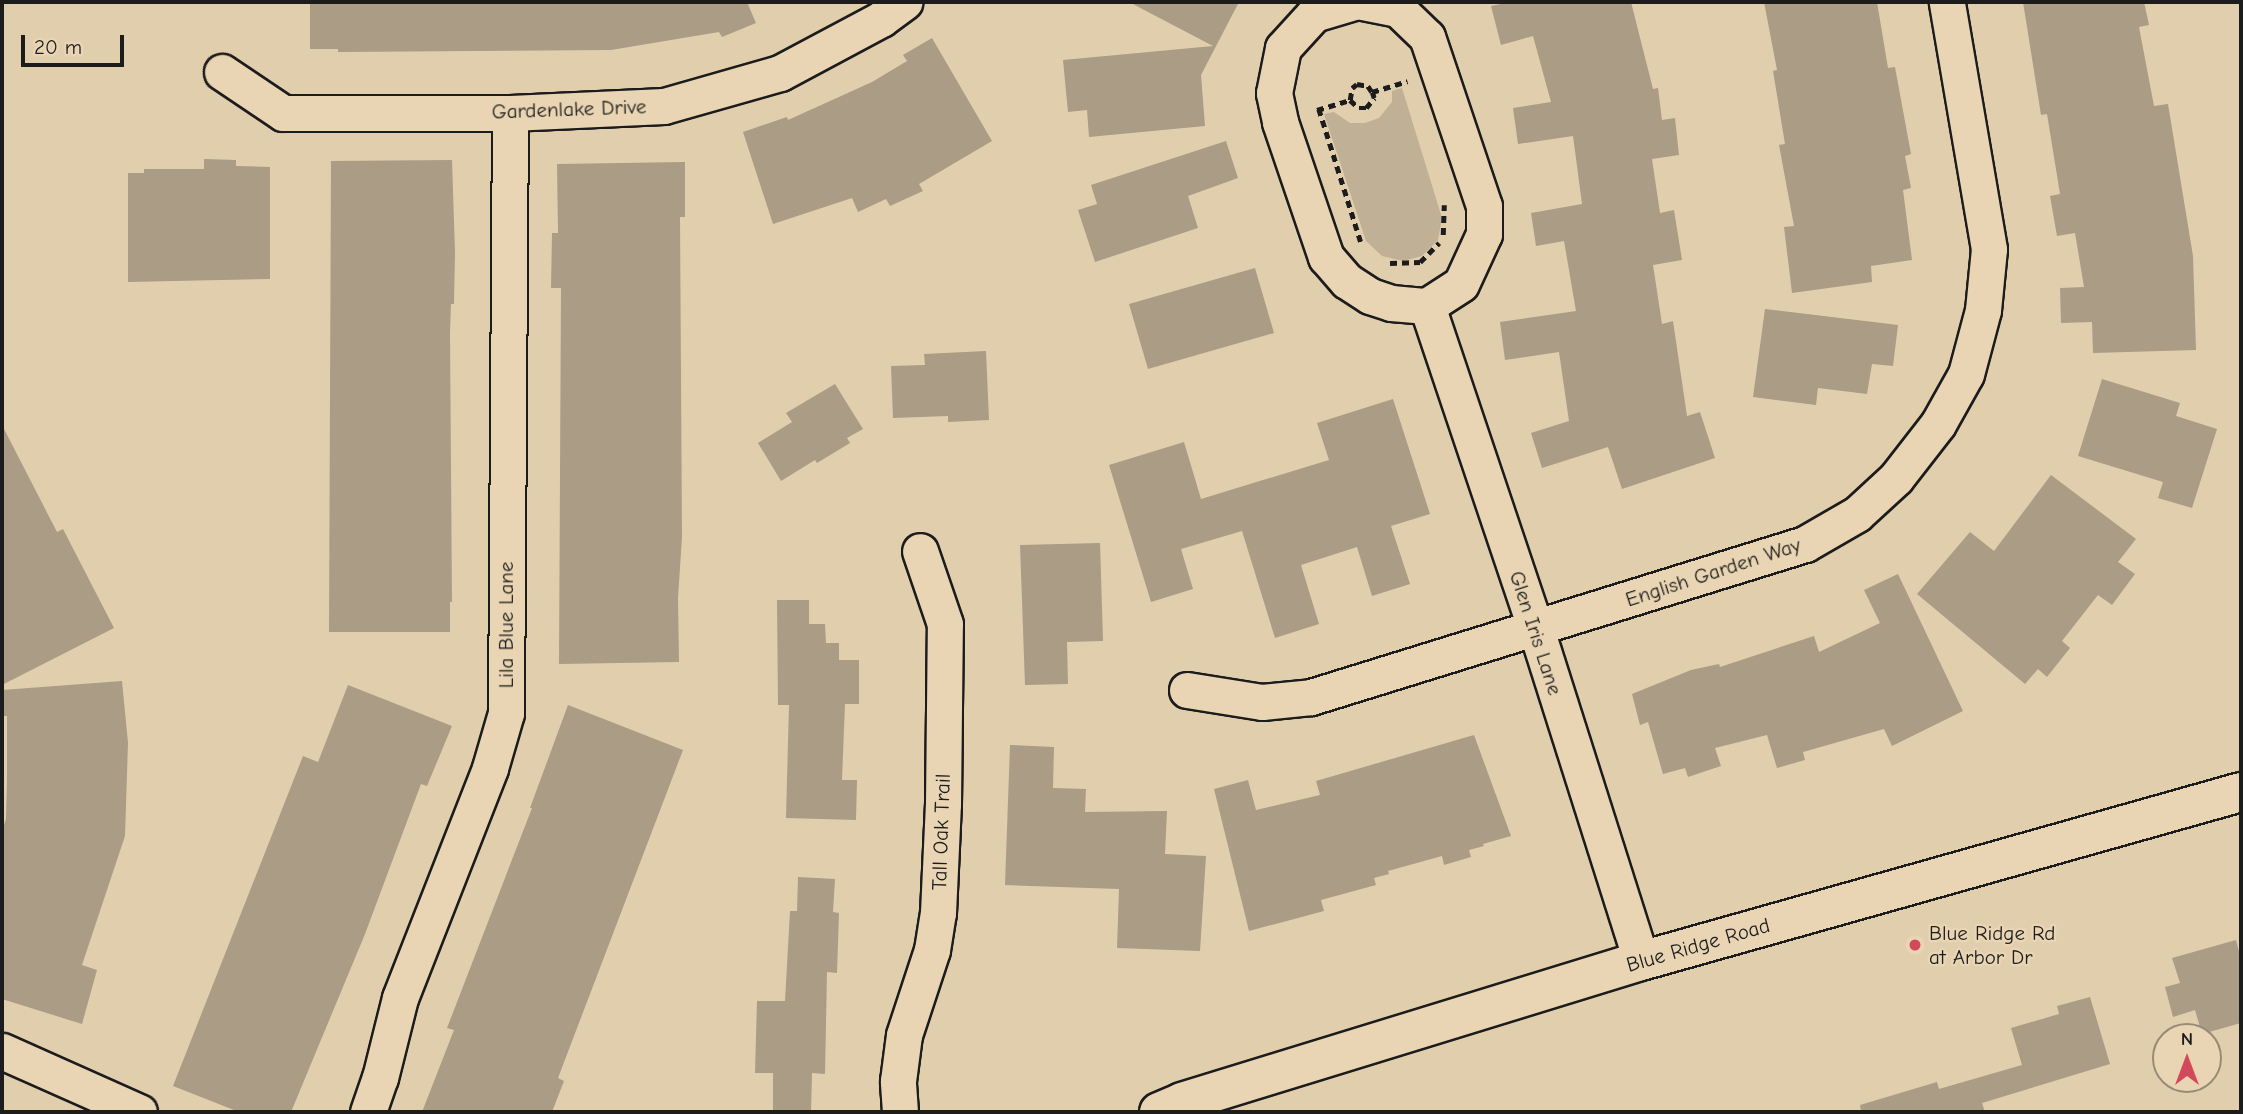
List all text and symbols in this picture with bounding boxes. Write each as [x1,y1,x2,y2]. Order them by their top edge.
scale bar [24,21,128,65]
text: 20 m [34,35,82,59]
street label: Gardenlake Drive [491,94,647,124]
street label: English Garden Way [1622,532,1804,612]
street label: Lila Blue Lane [493,562,519,688]
street label: Glen Iris Lane [1504,568,1568,698]
street label: Tall Oak Trail [926,773,956,891]
street label: Blue Ridge Road [1623,912,1773,978]
place label: Blue Ridge Rd at Arbor Dr [1929,920,2055,970]
marker: Blue Ridge Rd at Arbor Dr [1907,937,1923,953]
north arrow [2152,1023,2222,1093]
text: N [2181,1028,2193,1050]

